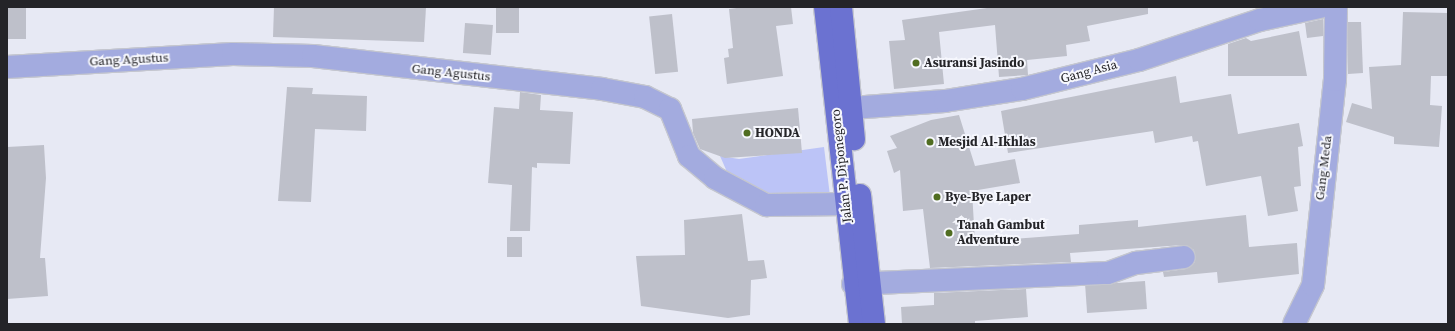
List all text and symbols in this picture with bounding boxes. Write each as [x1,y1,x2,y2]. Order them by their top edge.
street label: Gang Agustus [89,50,169,70]
place label: Asuransi Jasindo [924,55,1024,71]
street label: Gang Asia [1059,57,1119,87]
marker: Asuransi Jasindo [911,58,921,68]
street label: Gang Agustus [411,61,491,85]
street label: Jalan P. Diponegoro [828,108,856,224]
place label: HONDA [755,125,800,141]
marker: HONDA [742,128,752,138]
place label: Mesjid Al-Ikhlas [938,134,1036,150]
street label: Gang Meda [1312,135,1336,201]
marker: Mesjid Al-Ikhlas [925,137,935,147]
place label: Bye-Bye Laper [945,189,1031,205]
marker: Bye-Bye Laper [932,192,942,202]
place label: Tanah Gambut Adventure [957,218,1045,249]
marker: Tanah Gambut Adventure [944,228,954,238]

